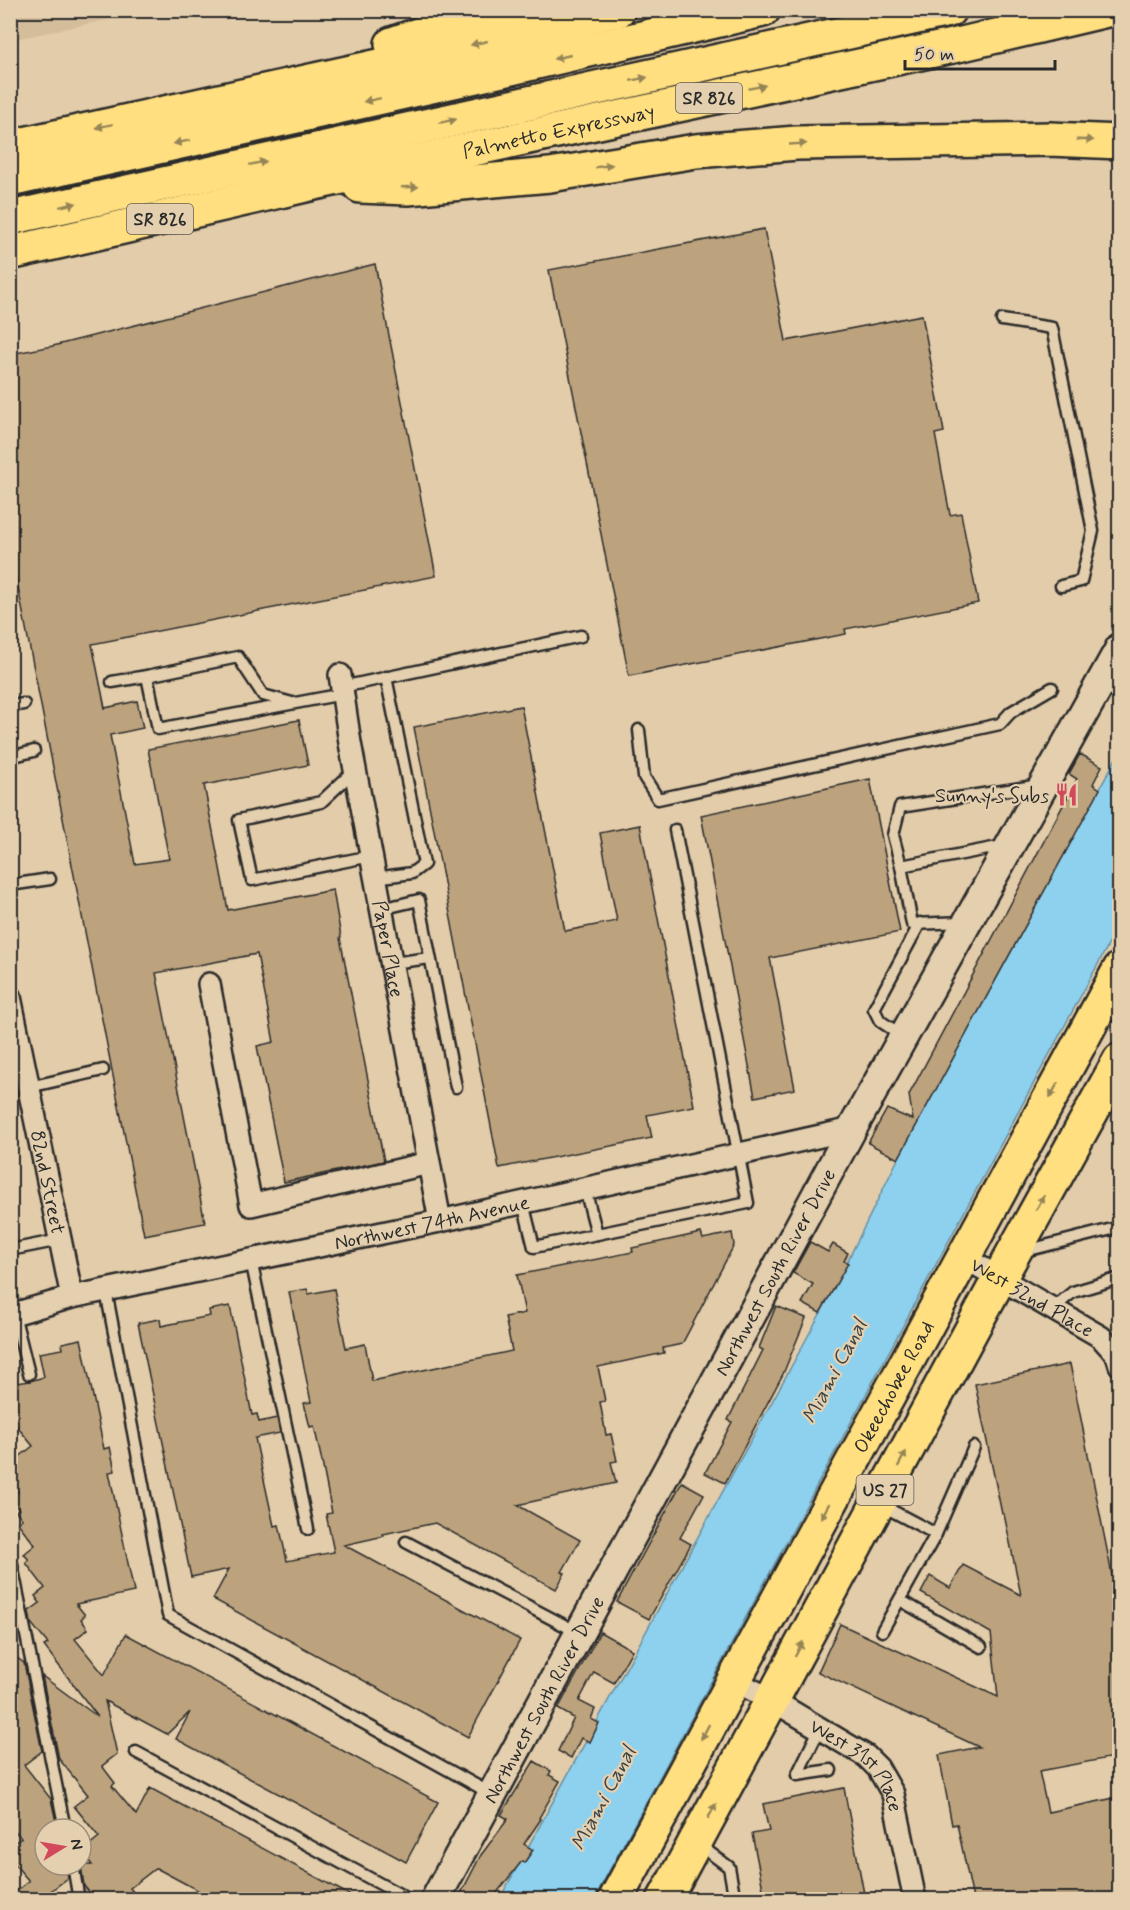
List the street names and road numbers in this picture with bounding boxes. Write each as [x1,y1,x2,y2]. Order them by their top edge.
road number: SR 826 [676,83,742,113]
street label: Palmetto Expressway [460,98,657,166]
road number: SR 826 [127,204,193,234]
street label: Paper Place [365,898,410,1000]
street label: 82nd Street [23,1128,71,1237]
street label: Northwest South River Drive [709,1164,843,1381]
street label: Northwest 74th Avenue [332,1189,532,1257]
street label: West 32nd Place [965,1252,1098,1345]
street label: Okeechobee Road [848,1316,942,1458]
road number: US 27 [856,1475,914,1505]
street label: Northwest South River Drive [478,1592,612,1809]
street label: West 31st Place [804,1713,908,1814]

